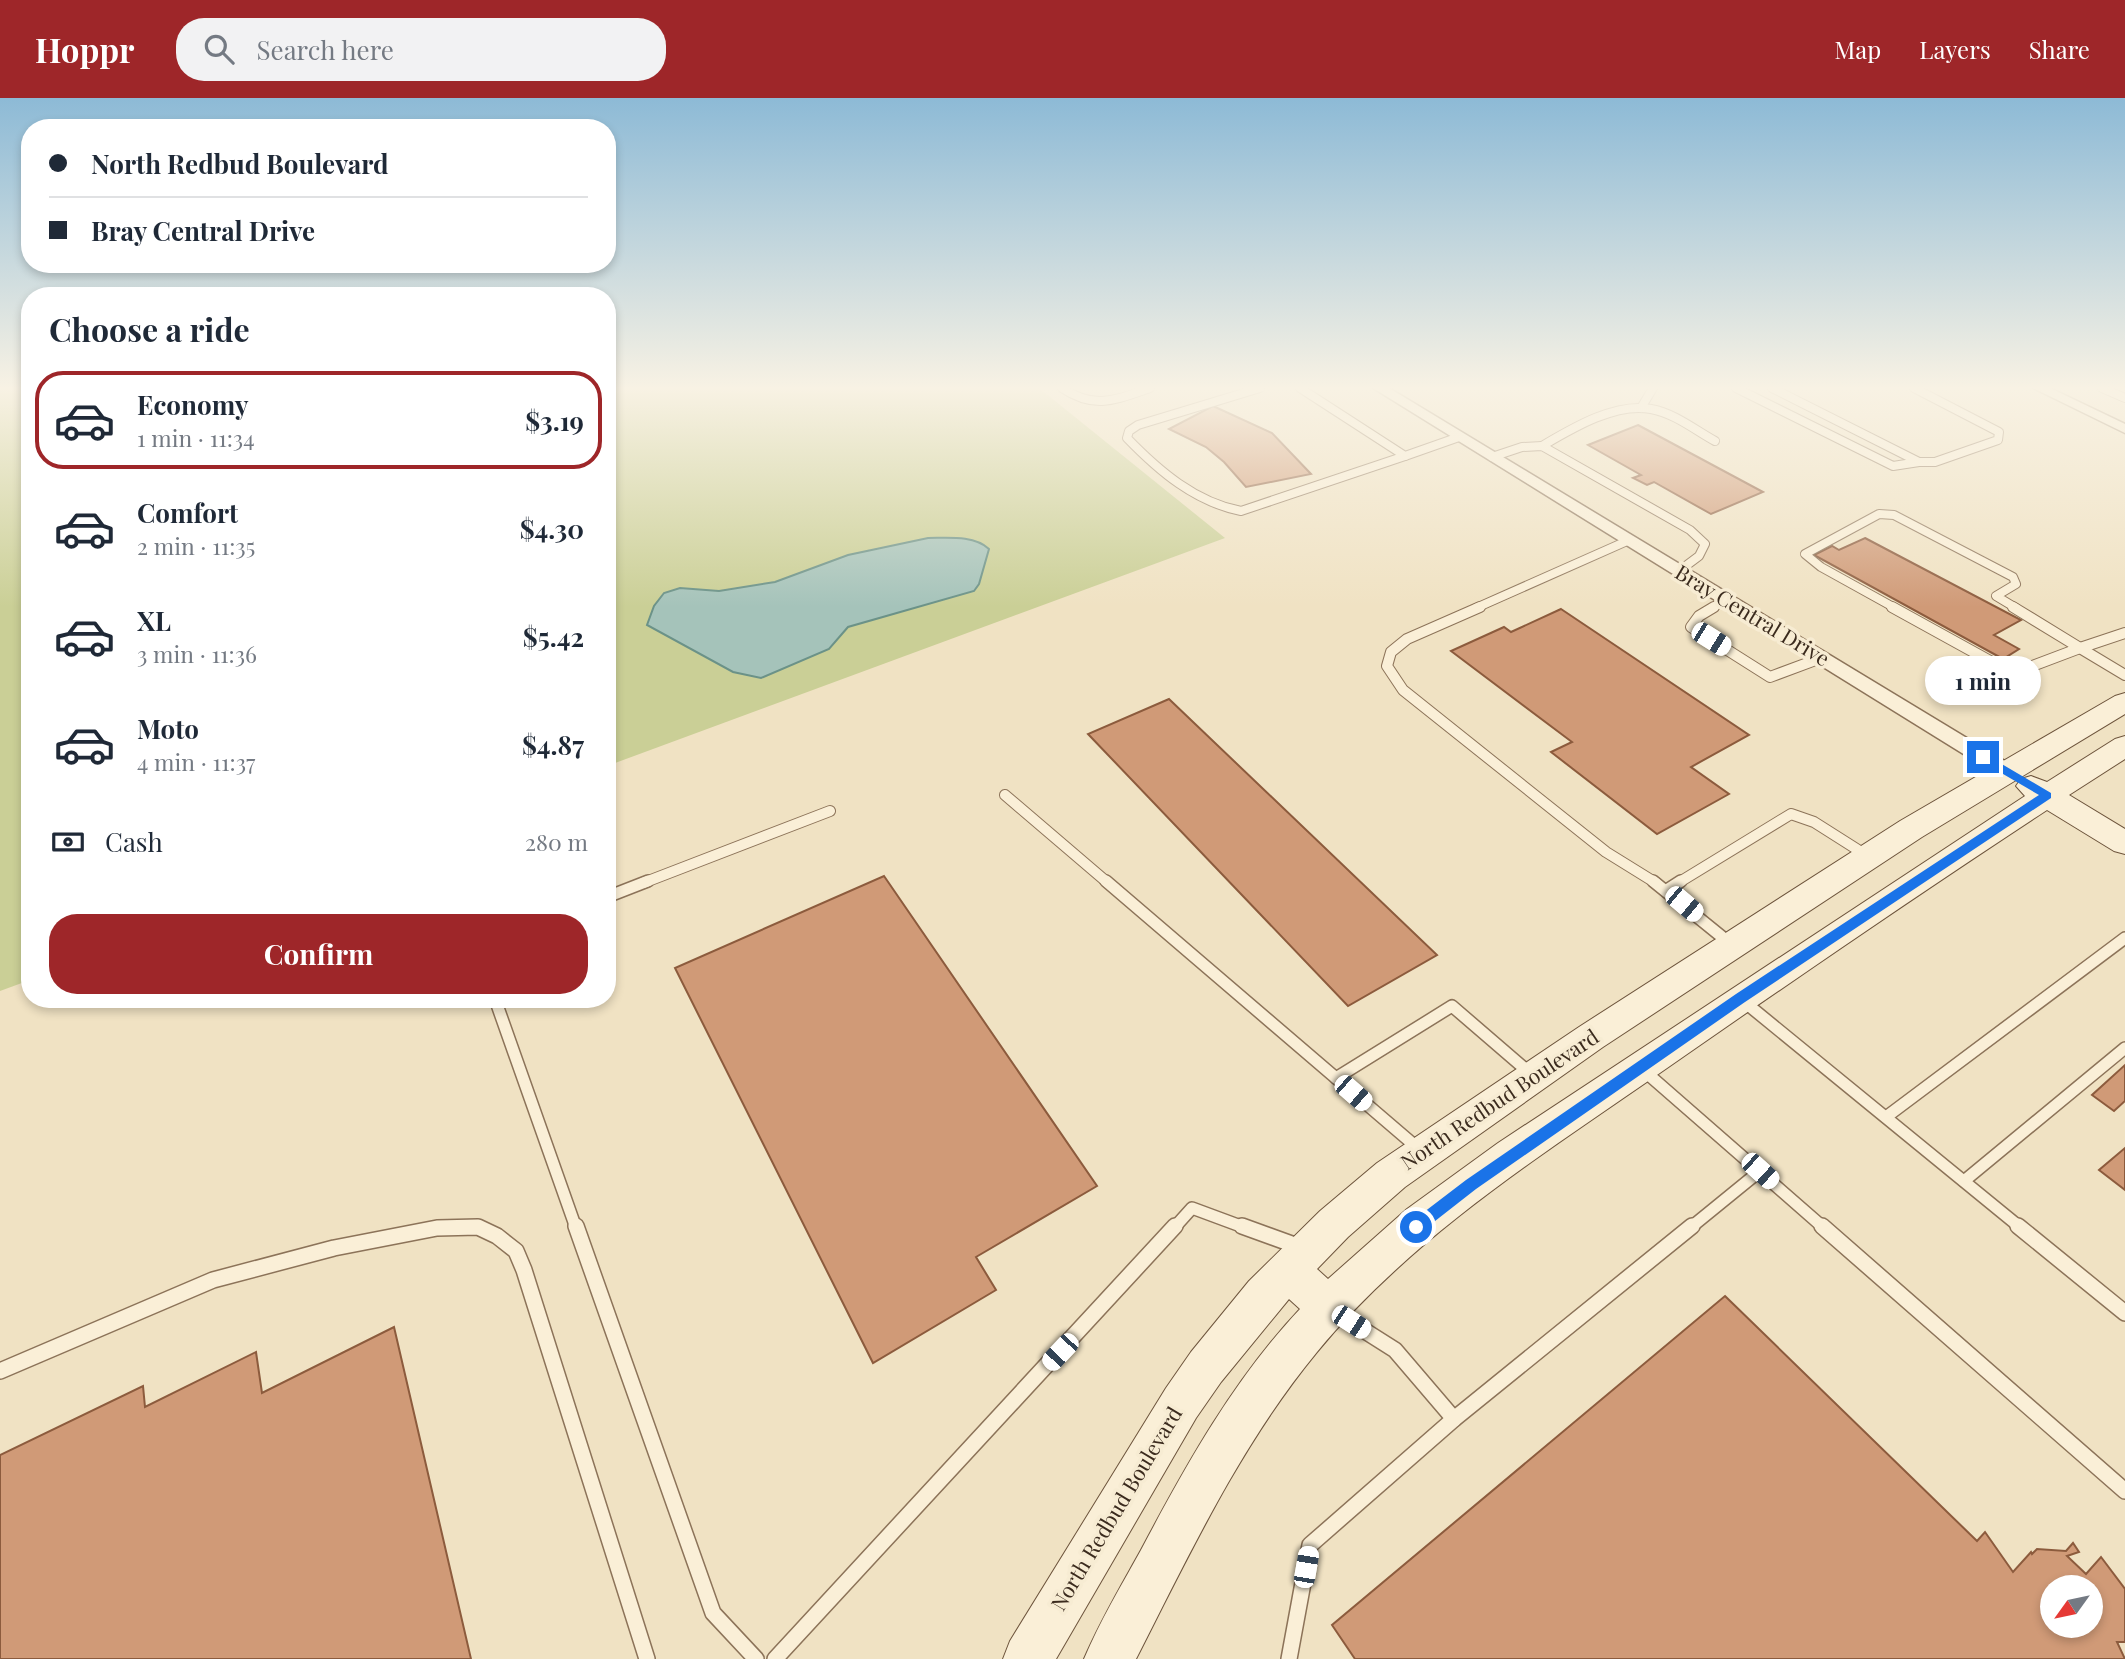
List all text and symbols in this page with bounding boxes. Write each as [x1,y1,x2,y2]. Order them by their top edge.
search box [176,18,666,81]
text: Hoppr [35,27,134,71]
icon: search [200,30,238,68]
text: Search here [256,32,394,67]
text: Map [1835,33,1881,65]
text: Layers [1919,33,1991,65]
text: Share [2029,33,2090,65]
text: North Redbud Boulevard [91,146,389,181]
text: Bray Central Drive [91,213,315,248]
text: Choose a ride [49,307,250,350]
text: Economy [137,387,248,422]
icon: car [53,389,116,452]
text: $3.19 [525,403,584,438]
text: 1 min · 11:34 [137,422,255,453]
text: Comfort [137,495,238,530]
icon: car [53,497,116,560]
text: $4.30 [520,511,584,546]
text: 2 min · 11:35 [137,530,255,561]
street label: Bray Central Drive [1671,557,1835,671]
text: XL [137,603,171,638]
icon: car [53,605,116,668]
text: $5.42 [523,619,584,654]
car [1688,619,1735,659]
text: 3 min · 11:36 [137,638,257,669]
callout: 1 min [1925,656,2041,704]
text: 1 min [1955,665,2011,696]
text: Moto [137,711,199,746]
icon: car [53,713,116,776]
text: $4.87 [522,727,584,762]
route end [1967,741,1999,773]
text: 4 min · 11:37 [137,746,255,777]
icon: cash [49,823,87,861]
text: Cash [105,824,163,859]
text: 280 m [525,826,588,857]
car [1662,882,1707,926]
button: Confirm [49,914,588,994]
street label: North Redbud Boulevard [1394,1022,1603,1175]
car [1331,1071,1376,1115]
car [1738,1149,1783,1193]
route start [1400,1211,1432,1243]
car [1328,1302,1375,1342]
car [1038,1329,1083,1375]
street label: North Redbud Boulevard [1043,1401,1187,1615]
car [1293,1544,1320,1590]
north arrow [2040,1575,2104,1638]
map controls [2040,1575,2103,1638]

